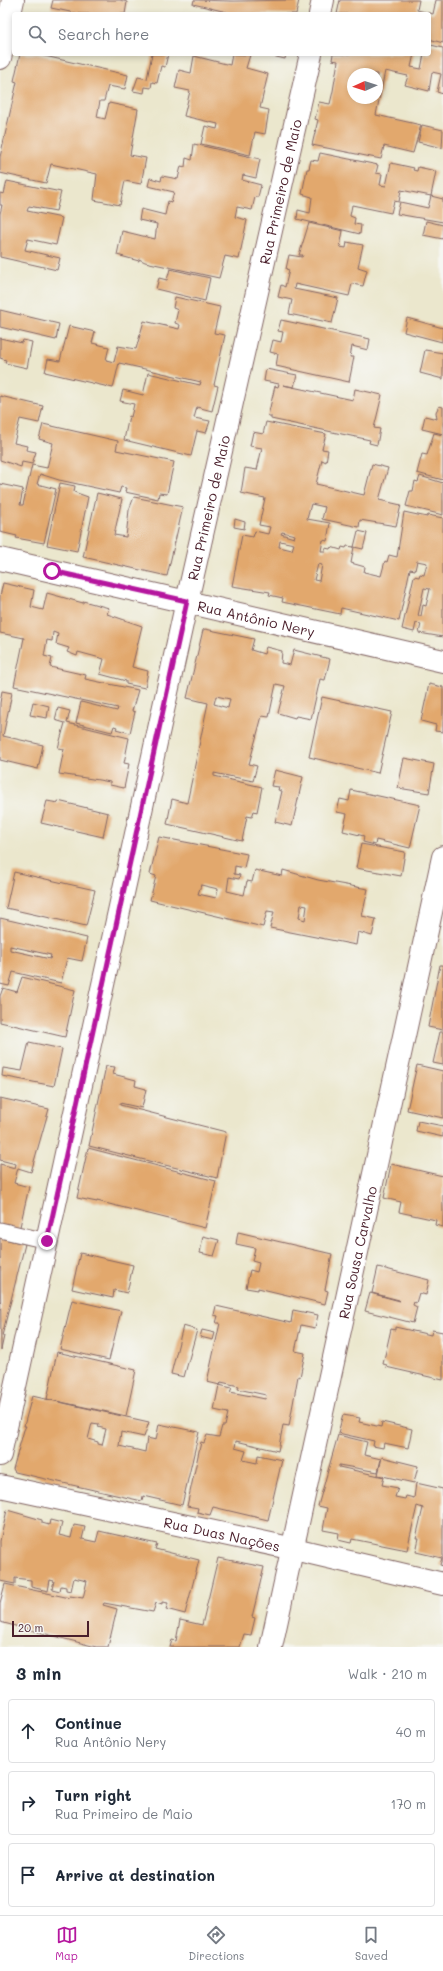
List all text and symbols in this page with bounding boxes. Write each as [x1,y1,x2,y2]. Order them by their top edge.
search box [12,12,431,56]
icon: search [26,23,48,45]
text: Search here [58,24,149,44]
north arrow [347,68,383,104]
street label: Rua Primeiro de Maio [254,117,305,266]
street label: Rua Primeiro de Maio [183,433,234,582]
route start [43,562,61,580]
street label: Rua Antônio Nery [196,595,317,641]
street label: Rua Sousa Carvalho [333,1184,381,1320]
route end [38,1232,56,1250]
street label: Rua Duas Nações [162,1512,282,1555]
scale bar [12,1619,89,1638]
text: 20 m [18,1620,43,1635]
text: 3 min [16,1662,61,1684]
text: Walk · 210 m [348,1665,427,1682]
text: Continue [55,1713,122,1733]
icon: ahead [17,1720,39,1742]
text: 40 m [396,1723,426,1740]
text: Rua Antônio Nery [55,1733,166,1750]
text: Turn right [55,1785,132,1805]
icon: right [17,1792,39,1814]
text: 170 m [390,1795,426,1812]
text: Rua Primeiro de Maio [55,1805,193,1822]
icon: arrive [17,1864,39,1886]
text: Arrive at destination [55,1865,215,1885]
tab: Map [55,1924,78,1963]
tab: Directions [188,1924,244,1963]
tab: Saved [355,1924,388,1963]

